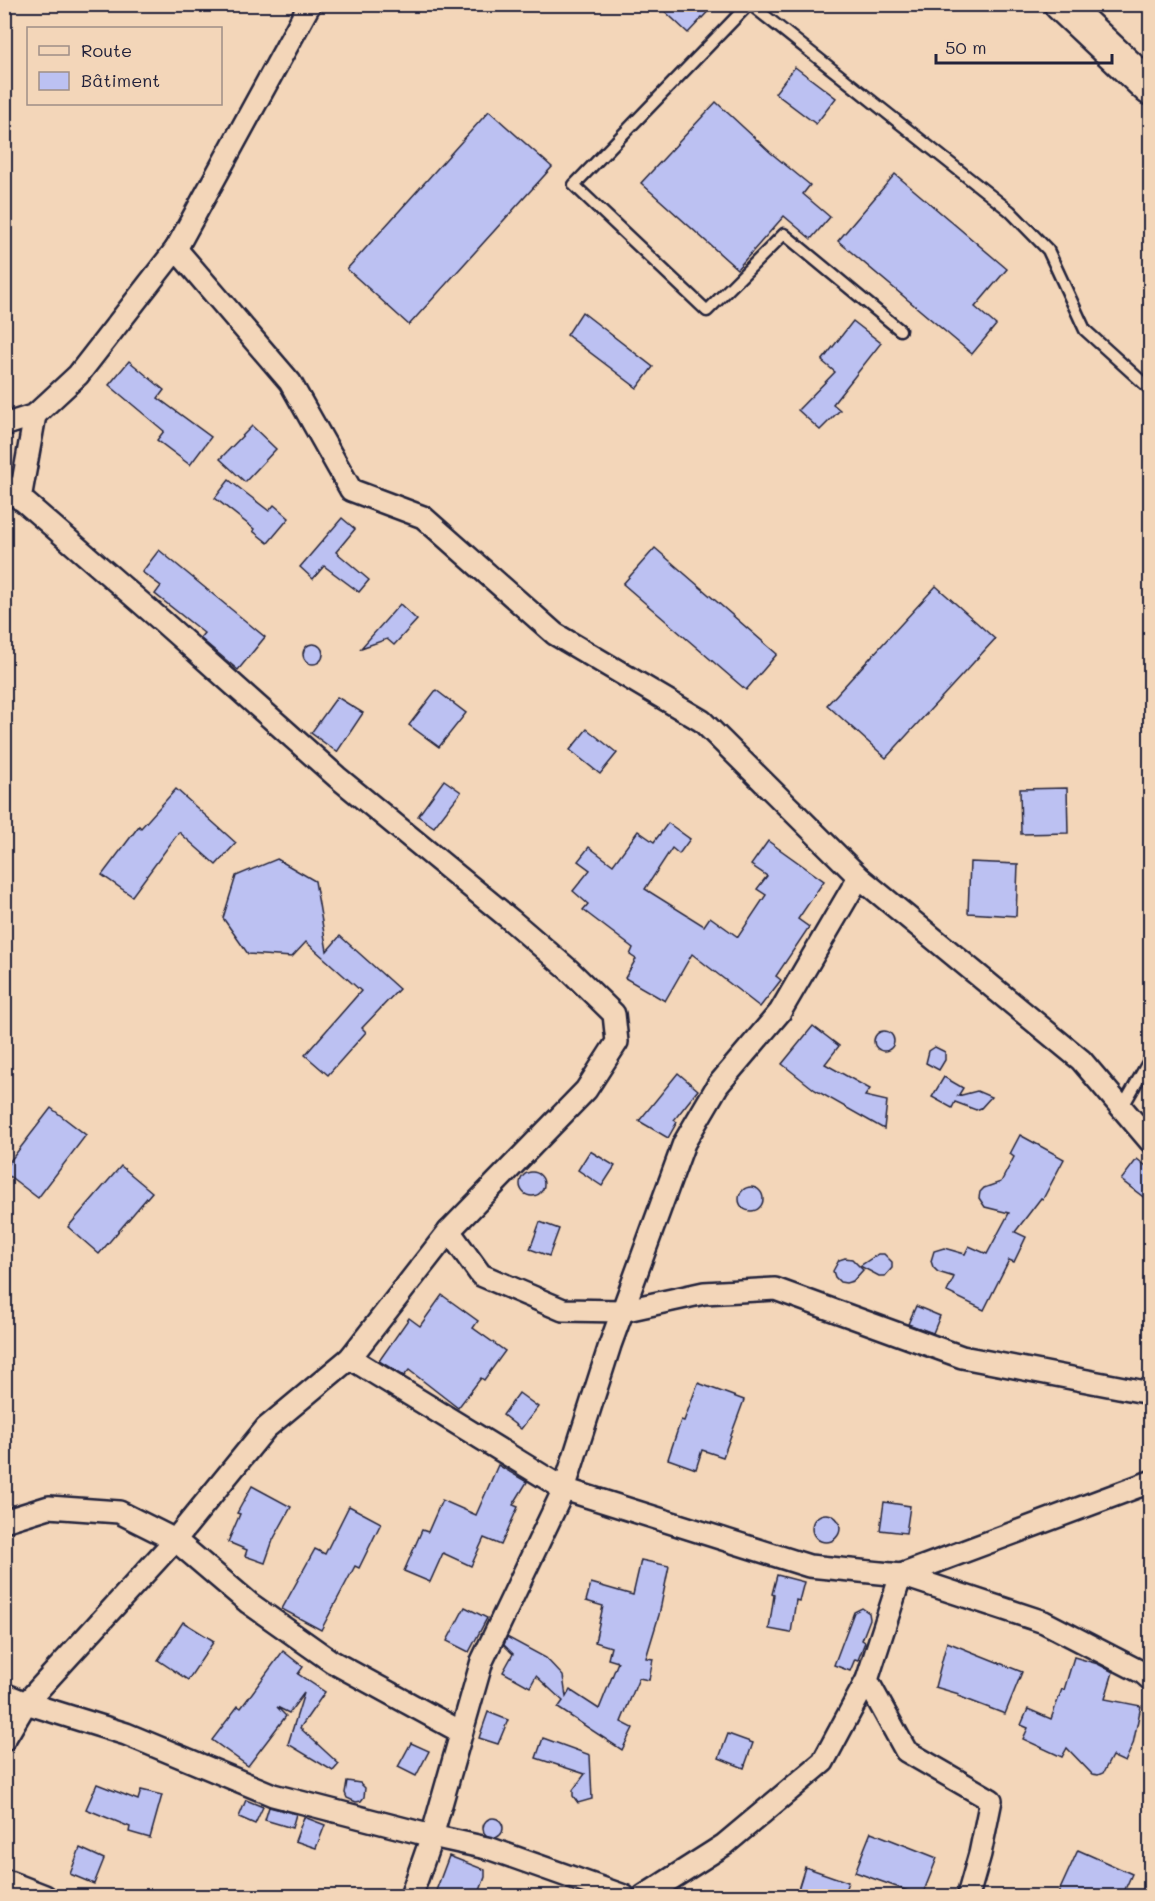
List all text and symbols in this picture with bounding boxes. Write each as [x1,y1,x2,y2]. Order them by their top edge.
legend [27,27,222,105]
scale bar [936,27,1112,65]
text: 50 m [945,35,987,59]
text: Route [81,38,132,62]
text: Bâtiment [81,68,160,92]

